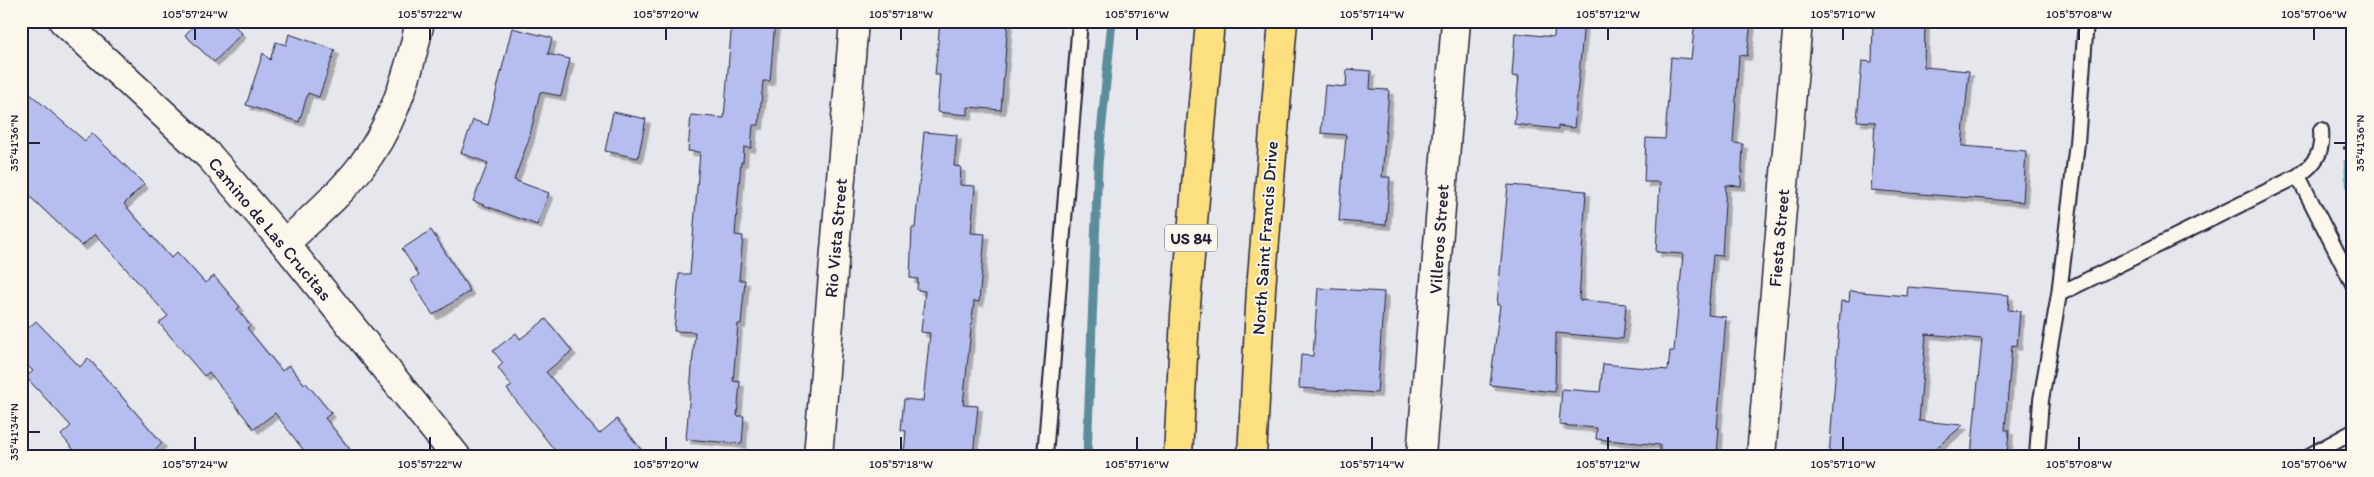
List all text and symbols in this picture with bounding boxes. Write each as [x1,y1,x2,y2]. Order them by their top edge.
text: 105°57'24"W [162,7,228,21]
text: 105°57'22"W [398,7,462,21]
text: 105°57'20"W [633,7,699,21]
text: 105°57'18"W [869,7,933,21]
text: 105°57'16"W [1105,7,1169,21]
text: 105°57'14"W [1340,7,1404,21]
text: 105°57'12"W [1576,7,1640,21]
text: 105°57'10"W [1811,7,1875,21]
text: 105°57'08"W [2046,7,2112,21]
text: 105°57'06"W [2281,7,2347,21]
text: 35°41'36"N [7,115,21,171]
text: 35°41'36"N [2353,115,2367,171]
street label: North Saint Francis Drive [1247,140,1283,336]
street label: Camino de Las Crucitas [203,153,337,305]
street label: Rio Vista Street [820,177,852,299]
street label: Villeros Street [1424,183,1454,295]
street label: Fiesta Street [1764,188,1794,288]
road number: US 84 [1165,224,1217,252]
text: 35°41'34"N [7,403,21,461]
text: 105°57'24"W [162,457,228,471]
text: 105°57'22"W [398,457,462,471]
text: 105°57'20"W [633,457,699,471]
text: 105°57'18"W [869,457,933,471]
text: 105°57'16"W [1105,457,1169,471]
text: 105°57'14"W [1340,457,1404,471]
text: 105°57'12"W [1576,457,1640,471]
text: 105°57'10"W [1811,457,1875,471]
text: 105°57'08"W [2046,457,2112,471]
text: 105°57'06"W [2281,457,2347,471]

